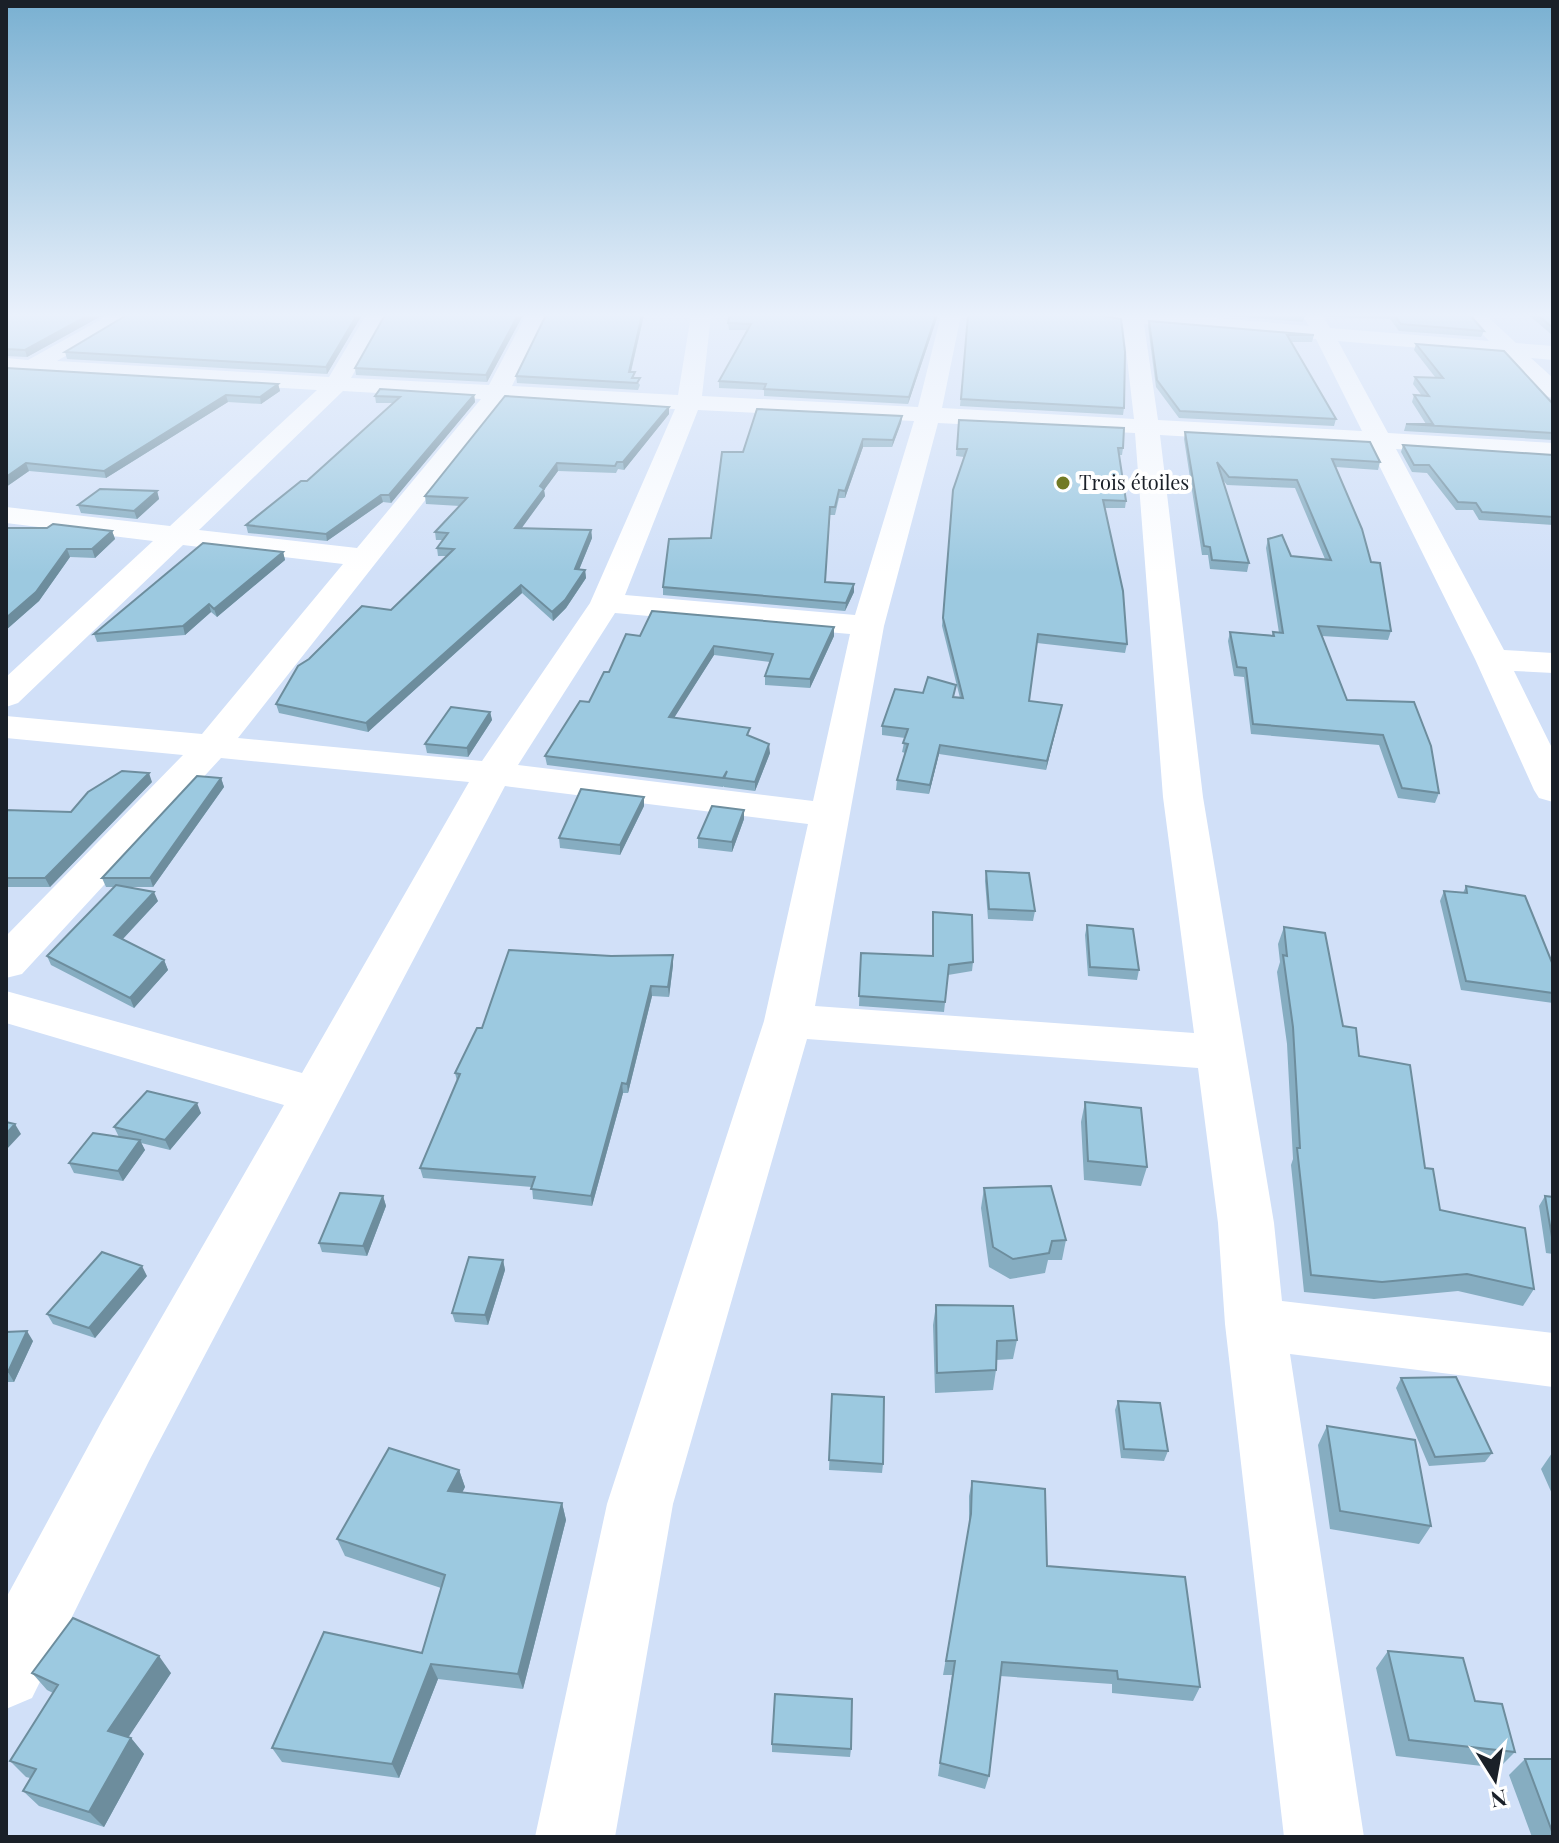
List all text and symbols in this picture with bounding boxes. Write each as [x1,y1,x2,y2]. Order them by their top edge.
place label: Trois étoiles [1079,468,1189,495]
marker: Trois étoiles [1054,474,1072,492]
north arrow [1455,1739,1535,1819]
text: N [1488,1783,1510,1816]

